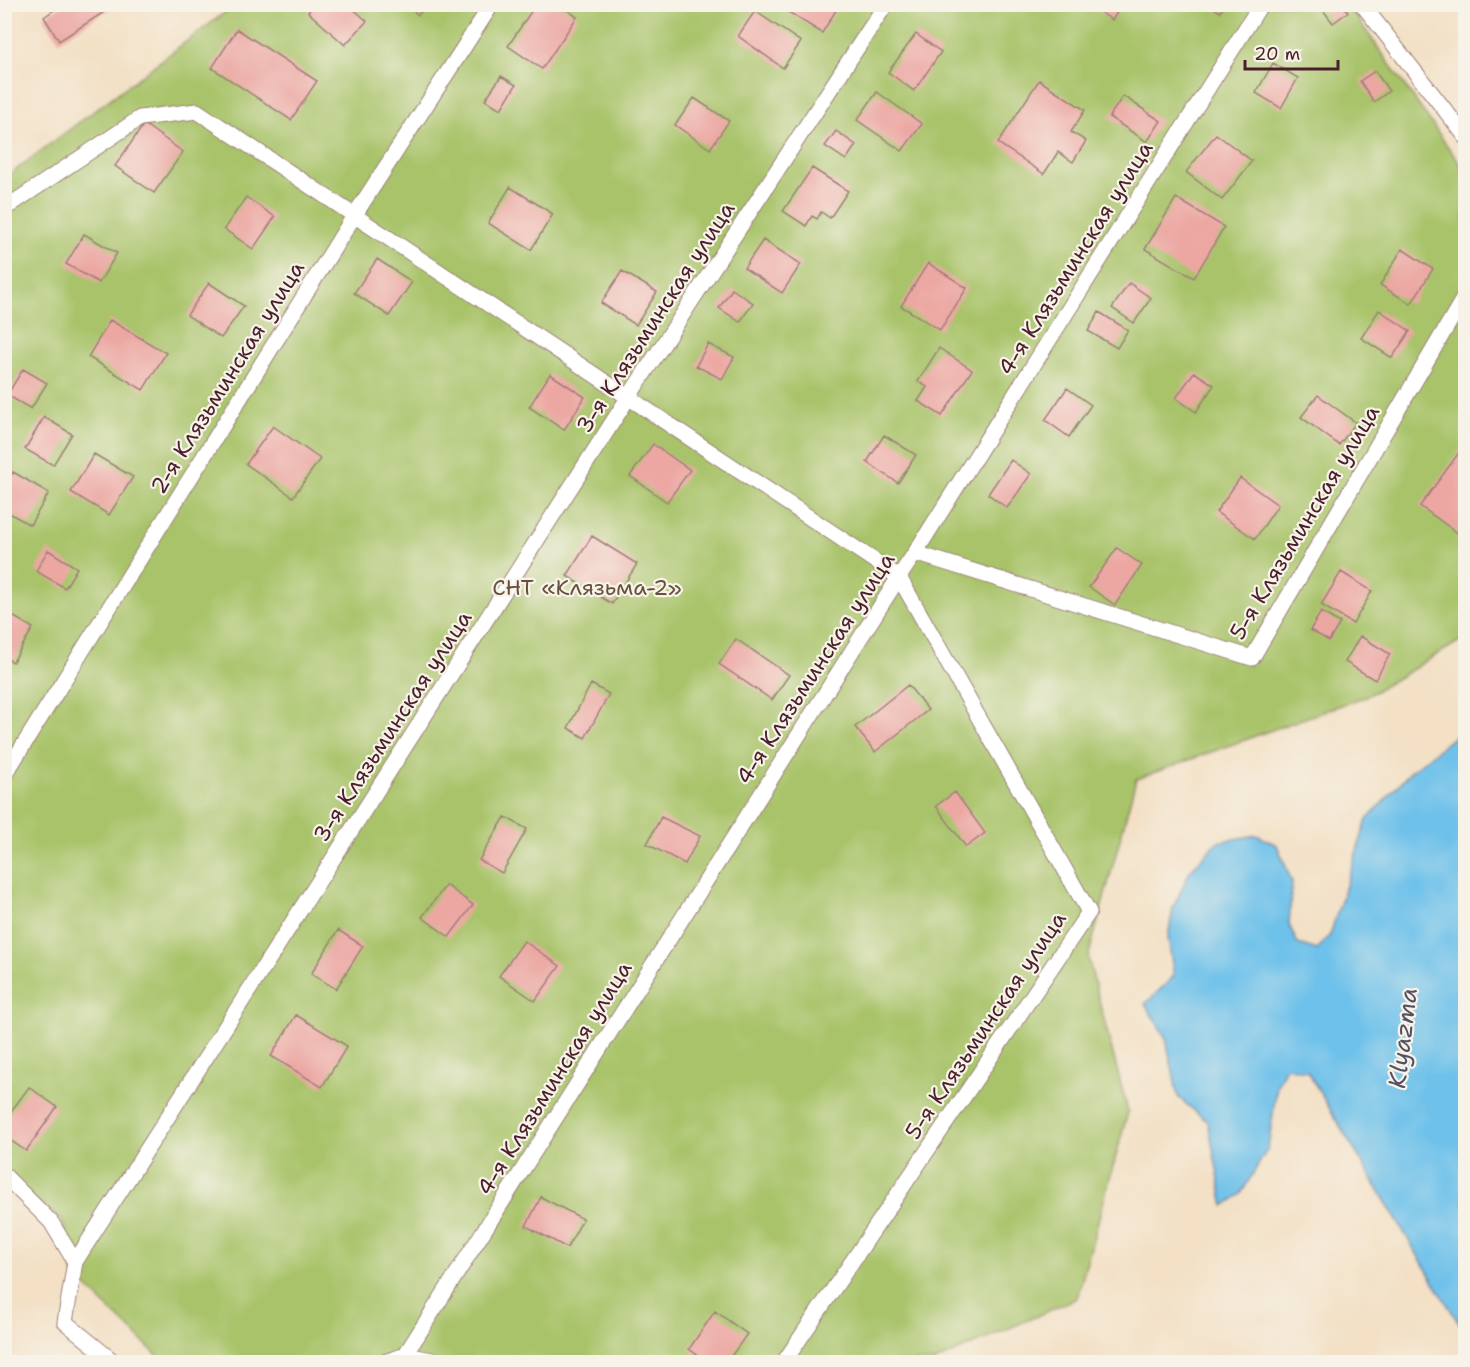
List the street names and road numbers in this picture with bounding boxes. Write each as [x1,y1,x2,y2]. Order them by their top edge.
street label: 4-я Клязьминская улица [991,135,1160,381]
street label: 3-я Клязьминская улица [570,196,741,439]
street label: 2-я Клязьминская улица [144,255,311,499]
street label: 5-я Клязьминская улица [1223,399,1386,645]
street label: 4-я Клязьминская улица [730,547,901,790]
street label: 3-я Клязьминская улица [307,605,478,848]
street label: 5-я Клязьминская улица [898,905,1073,1145]
street label: 4-я Клязьминская улица [470,955,639,1201]

